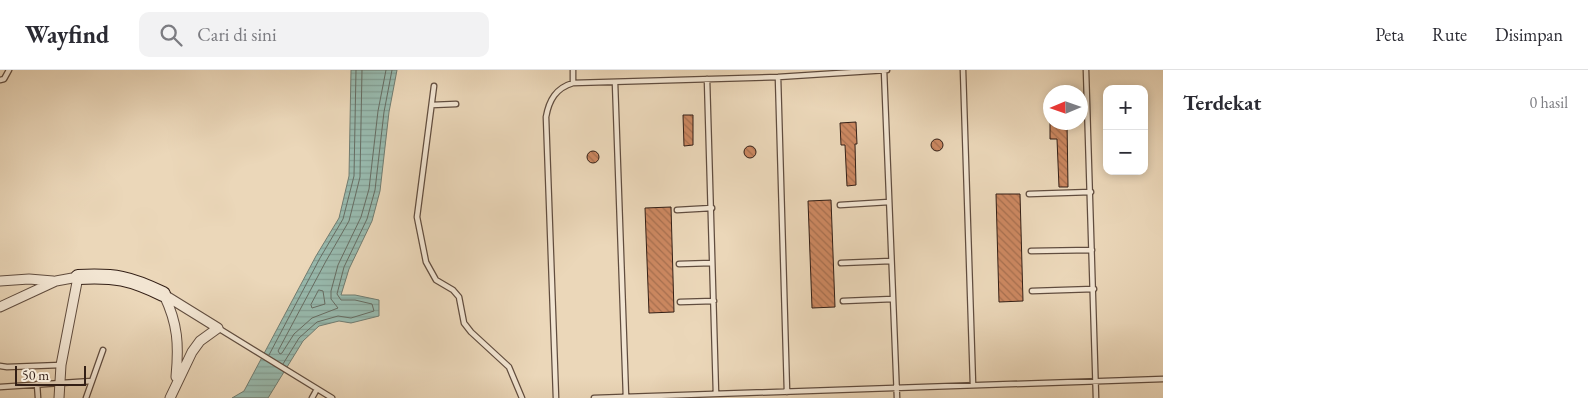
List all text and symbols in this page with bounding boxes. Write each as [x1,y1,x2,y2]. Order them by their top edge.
search box [139,12,489,57]
text: Wayfind [25,19,109,50]
icon: search [157,21,185,49]
text: Cari di sini [197,22,277,47]
text: Peta [1375,23,1404,46]
text: Rute [1432,23,1467,46]
text: Disimpan [1495,23,1563,46]
north arrow [1043,85,1088,130]
map controls [1103,85,1148,175]
button: + [1103,85,1148,130]
text: Terdekat [1183,89,1261,116]
text: 0 hasil [1530,92,1568,113]
button: − [1103,130,1148,175]
scale bar [15,363,86,386]
text: 50 m [22,366,49,384]

